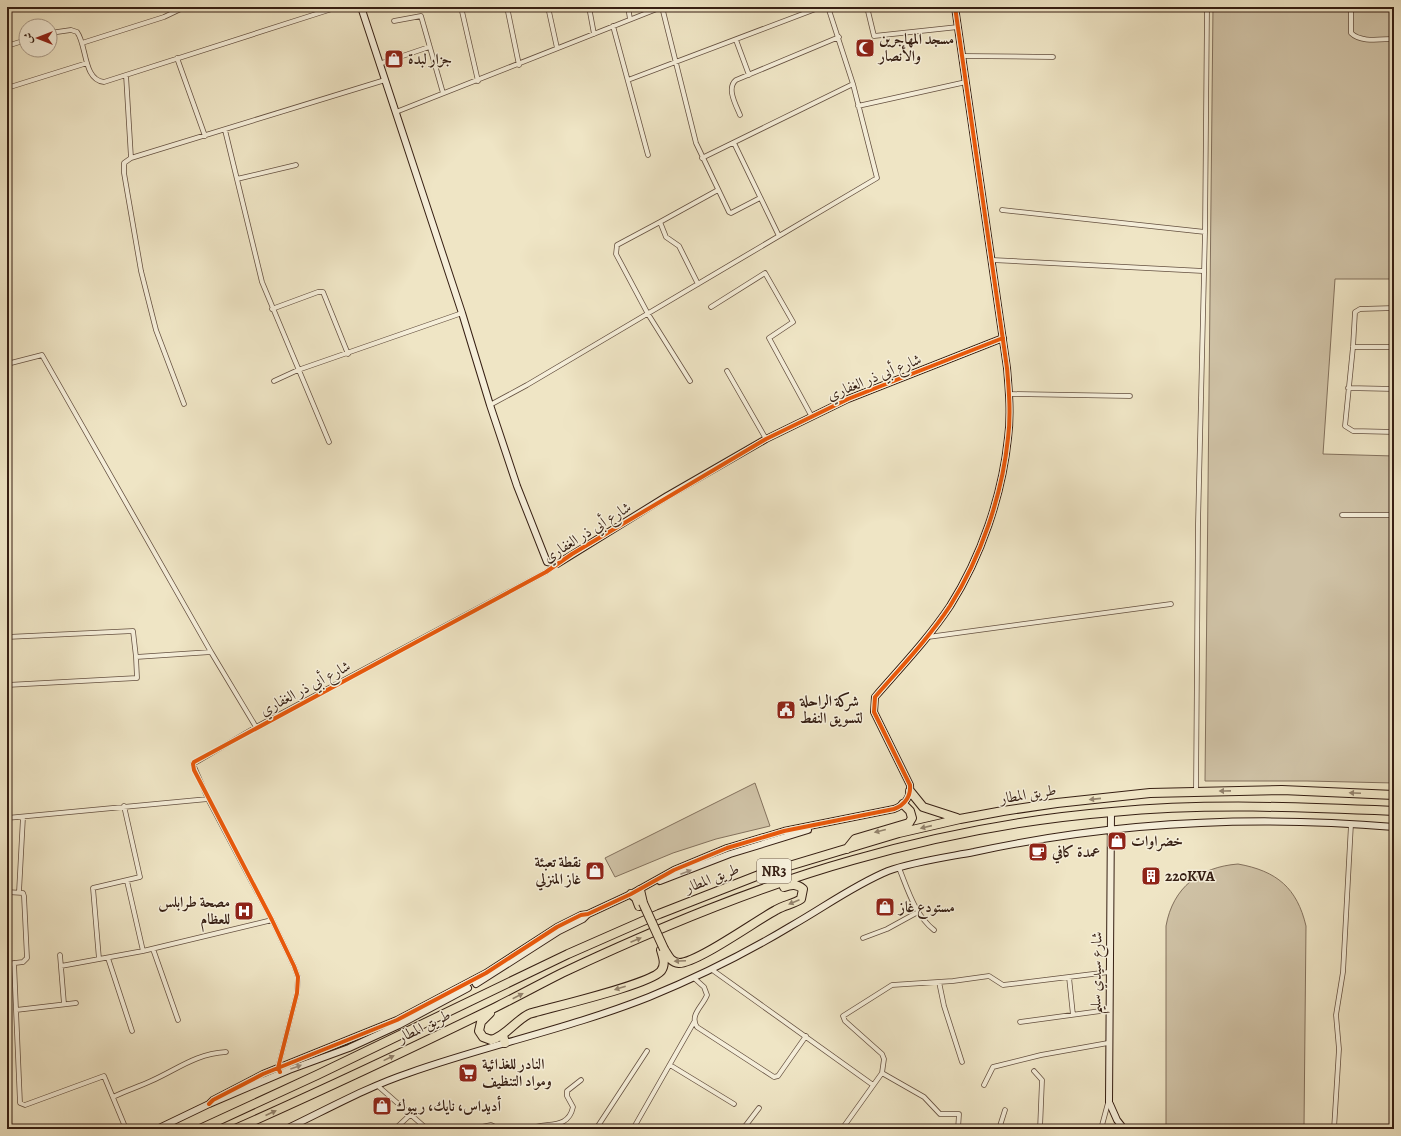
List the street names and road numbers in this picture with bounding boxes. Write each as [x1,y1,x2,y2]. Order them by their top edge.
street label: شارع أبي ذر الغفاري [823,348,925,408]
street label: شارع أبي ذر الغفاري [539,496,636,570]
street label: شارع أبي ذر الغفاري [256,655,355,723]
street label: طريق المطار [996,780,1058,809]
street label: طريق المطار [680,859,742,898]
road number: NR3 [757,859,791,883]
street label: شارع سيدي سليم [1085,932,1112,1015]
street label: طريق المطار [392,1005,454,1048]

